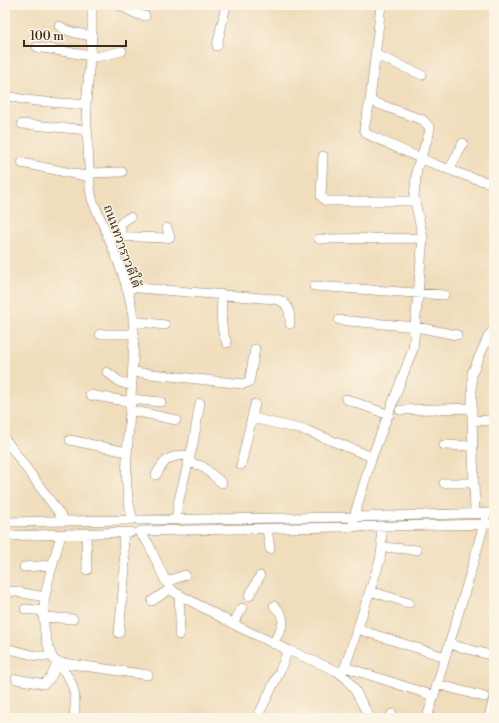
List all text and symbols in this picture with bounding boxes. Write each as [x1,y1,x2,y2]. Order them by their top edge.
scale bar [24,22,126,48]
text: 100 m [30,29,64,44]
street label: ถนนทวาราวดีใต้ [100,202,145,290]

